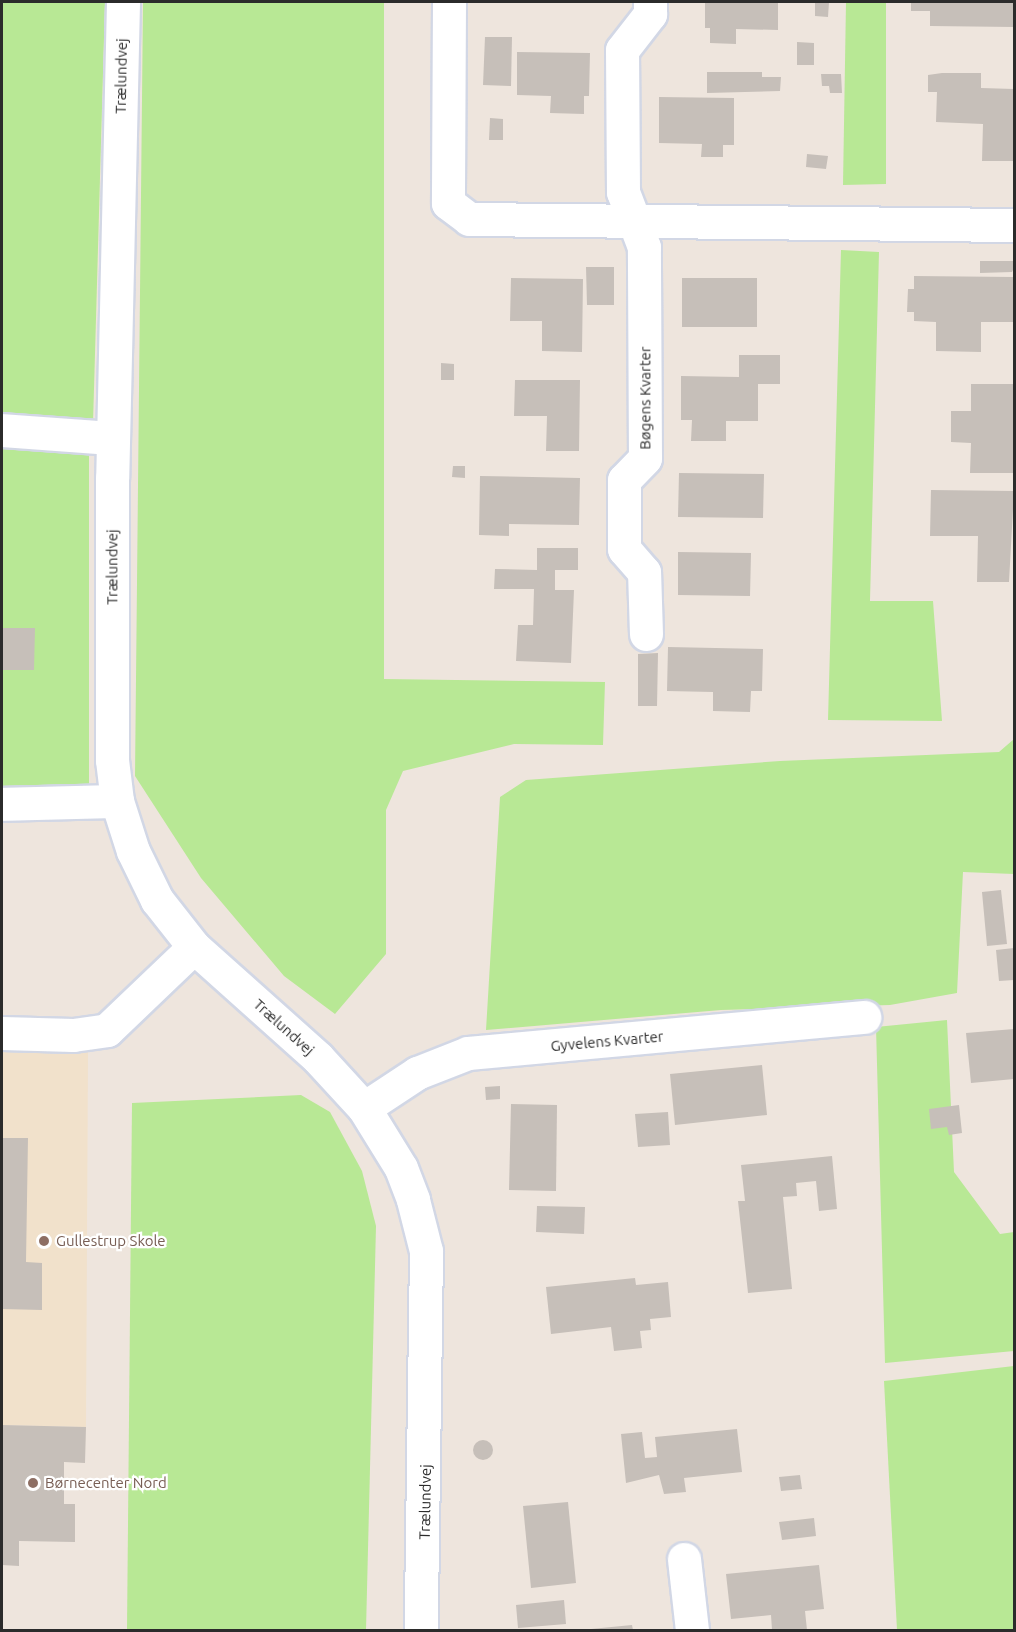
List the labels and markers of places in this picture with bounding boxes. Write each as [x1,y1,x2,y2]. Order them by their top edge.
place label: Gullestrup Skole [56,1232,166,1250]
marker: Gullestrup Skole [37,1234,51,1248]
place label: Børnecenter Nord [45,1474,167,1492]
marker: Børnecenter Nord [26,1476,40,1490]

